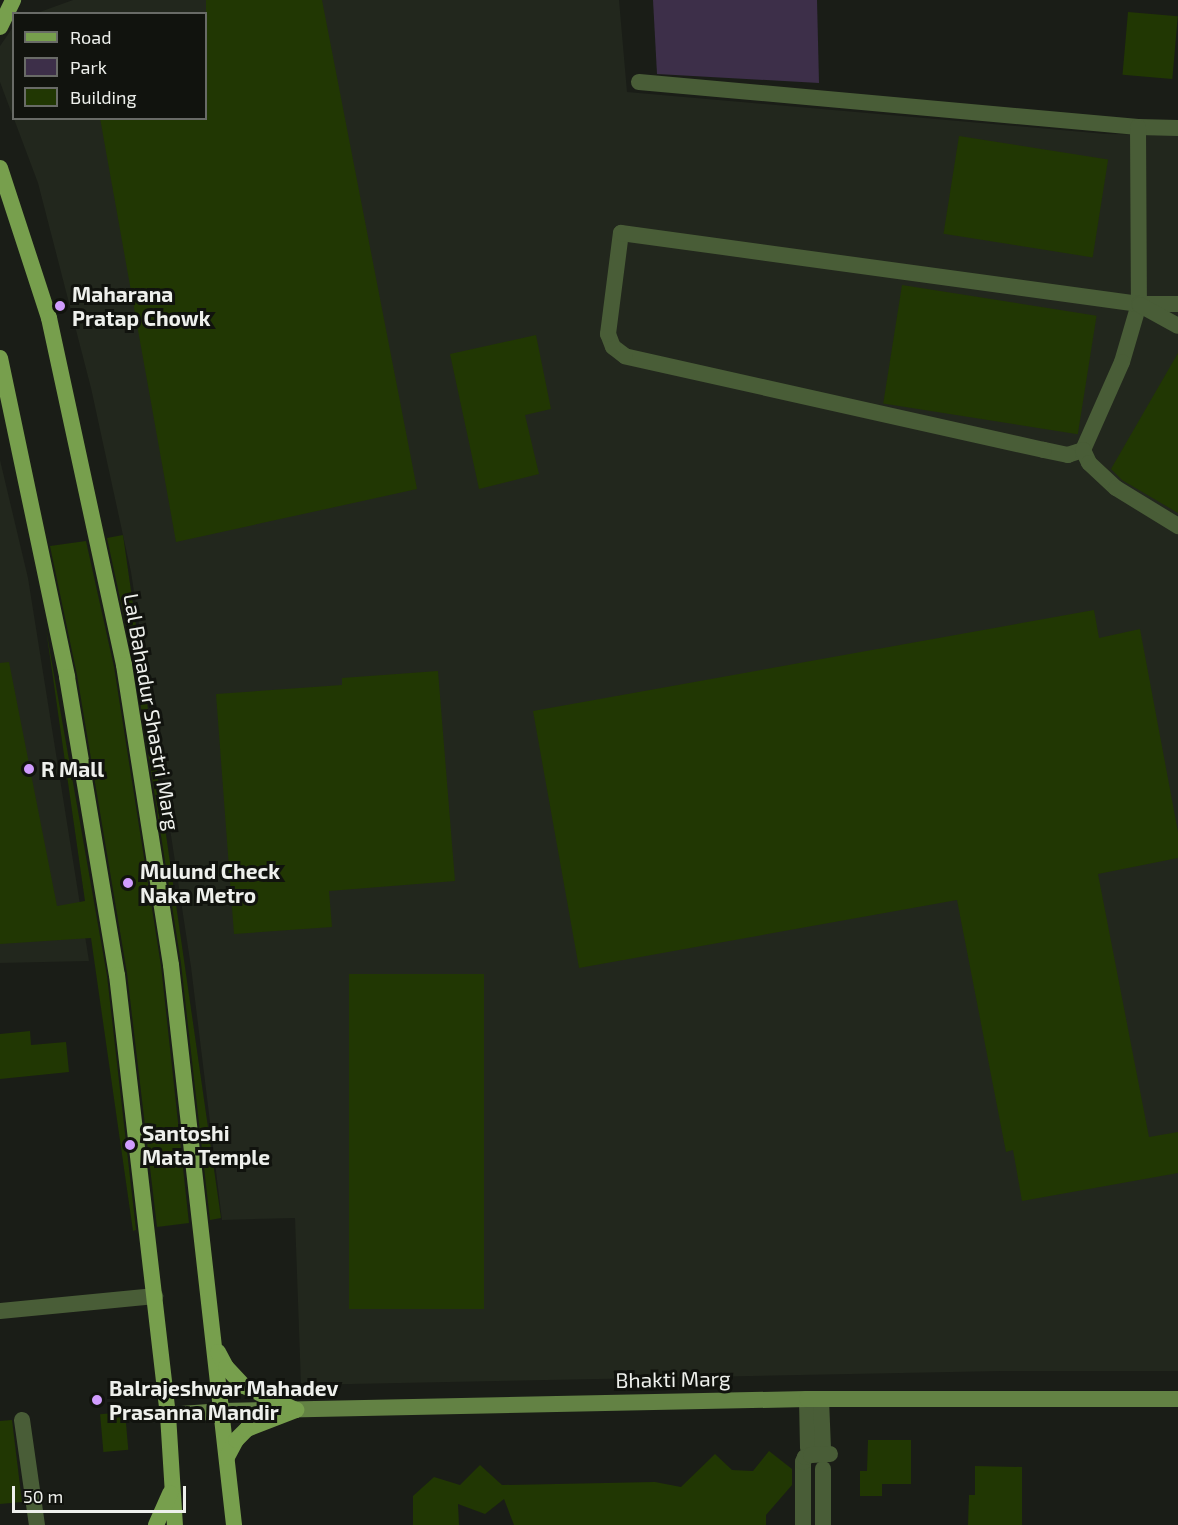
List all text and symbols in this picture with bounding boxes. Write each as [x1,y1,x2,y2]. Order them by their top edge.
legend [12,12,207,120]
text: Road [70,26,111,48]
text: Park [70,56,107,78]
text: Building [70,86,137,108]
place label: Maharana Pratap Chowk [72,281,210,331]
marker: Maharana Pratap Chowk [53,299,67,313]
street label: Lal Bahadur Shastri Marg [119,591,185,833]
place label: R Mall [41,756,104,782]
marker: R Mall [22,762,36,776]
place label: Mulund Check Naka Metro [140,858,280,908]
marker: Mulund Check Naka Metro [121,876,135,890]
place label: Santoshi Mata Temple [142,1120,271,1170]
marker: Santoshi Mata Temple [123,1138,137,1152]
street label: Bhakti Marg [615,1365,731,1393]
place label: Balrajeshwar Mahadev Prasanna Mandir [109,1375,339,1425]
marker: Balrajeshwar Mahadev Prasanna Mandir [90,1393,104,1407]
scale bar [15,1474,189,1512]
text: 50 m [23,1485,63,1507]

